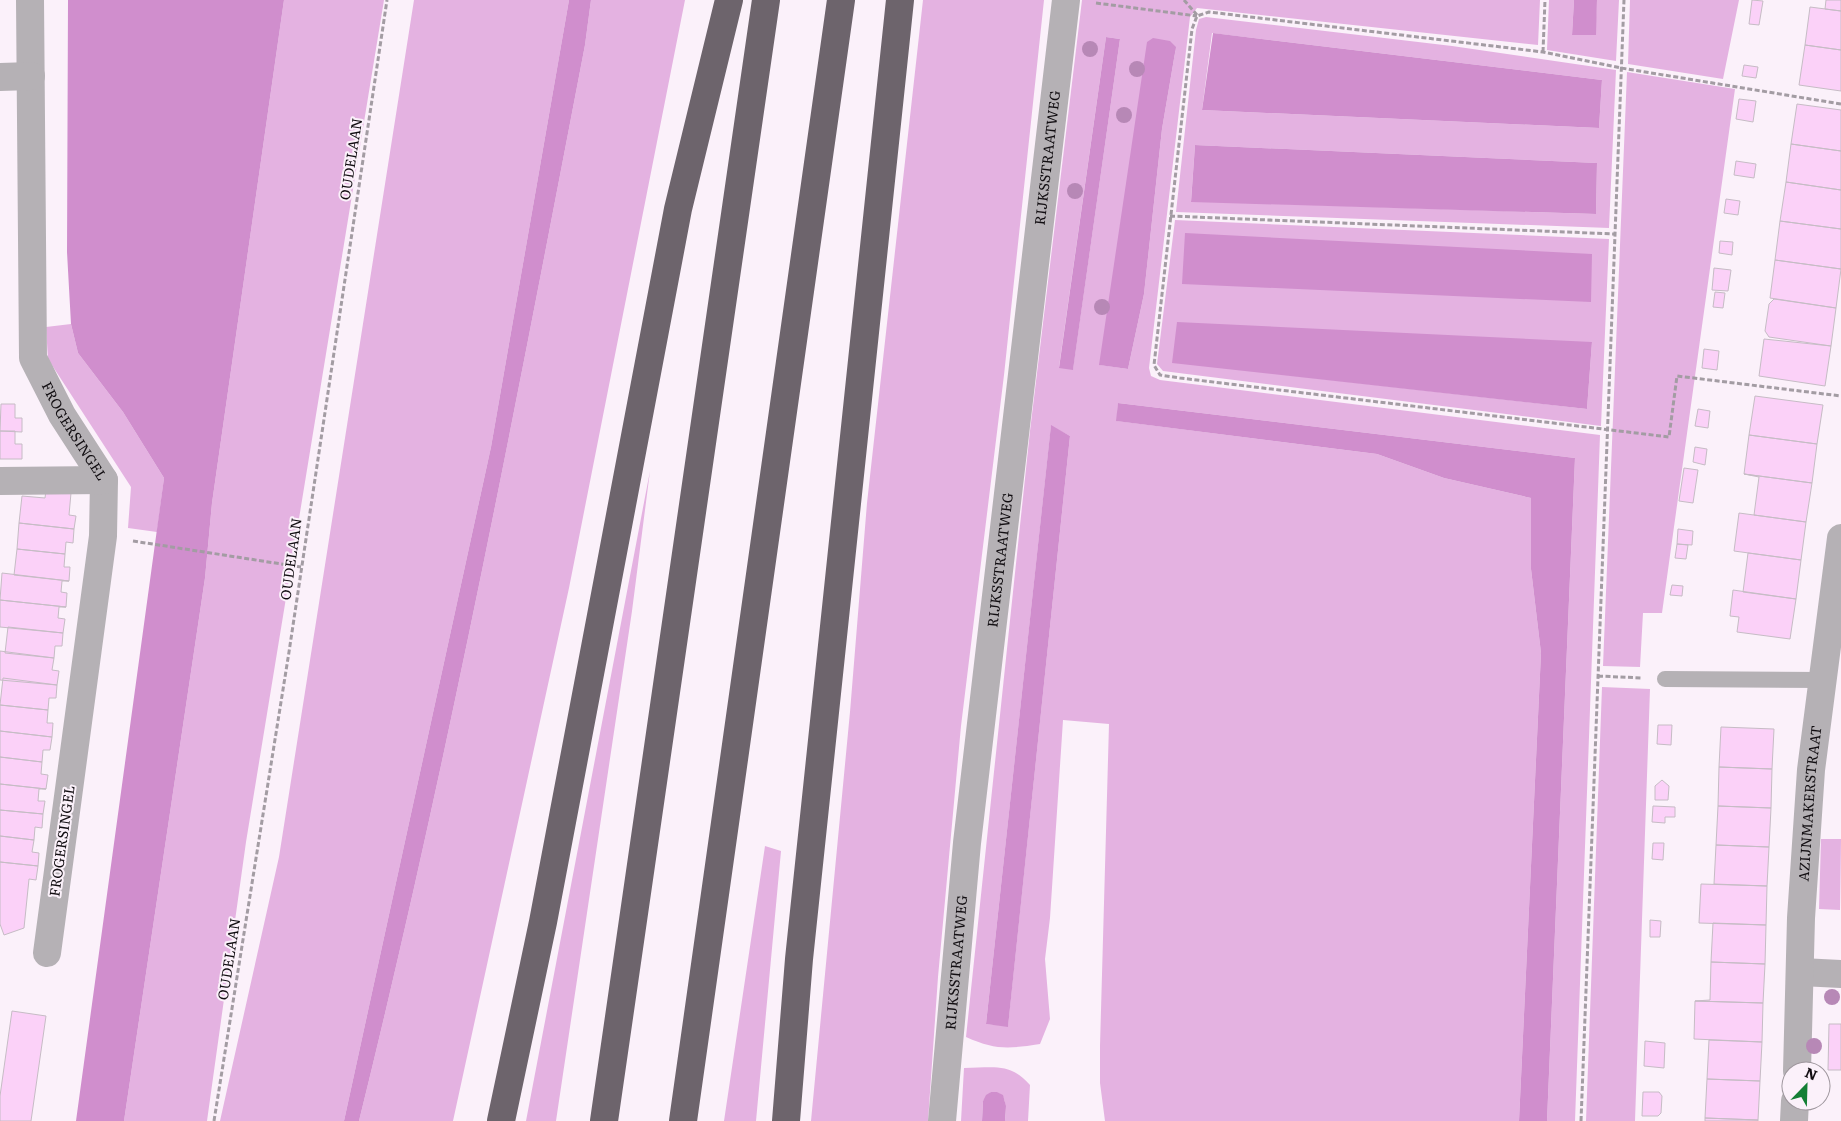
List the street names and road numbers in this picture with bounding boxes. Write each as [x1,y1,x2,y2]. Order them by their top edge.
street label: RIJKSSTRAATWEG [1029,89,1064,226]
street label: OUDELAAN [334,116,366,201]
street label: FROGERSINGEL [38,378,113,484]
street label: RIJKSSTRAATWEG [981,491,1017,628]
street label: OUDELAAN [274,516,306,601]
street label: AZIJNMAKERSTRAAT [1792,724,1826,882]
street label: FROGERSINGEL [43,784,79,898]
street label: RIJKSSTRAATWEG [939,894,971,1031]
street label: OUDELAAN [212,916,244,1001]

